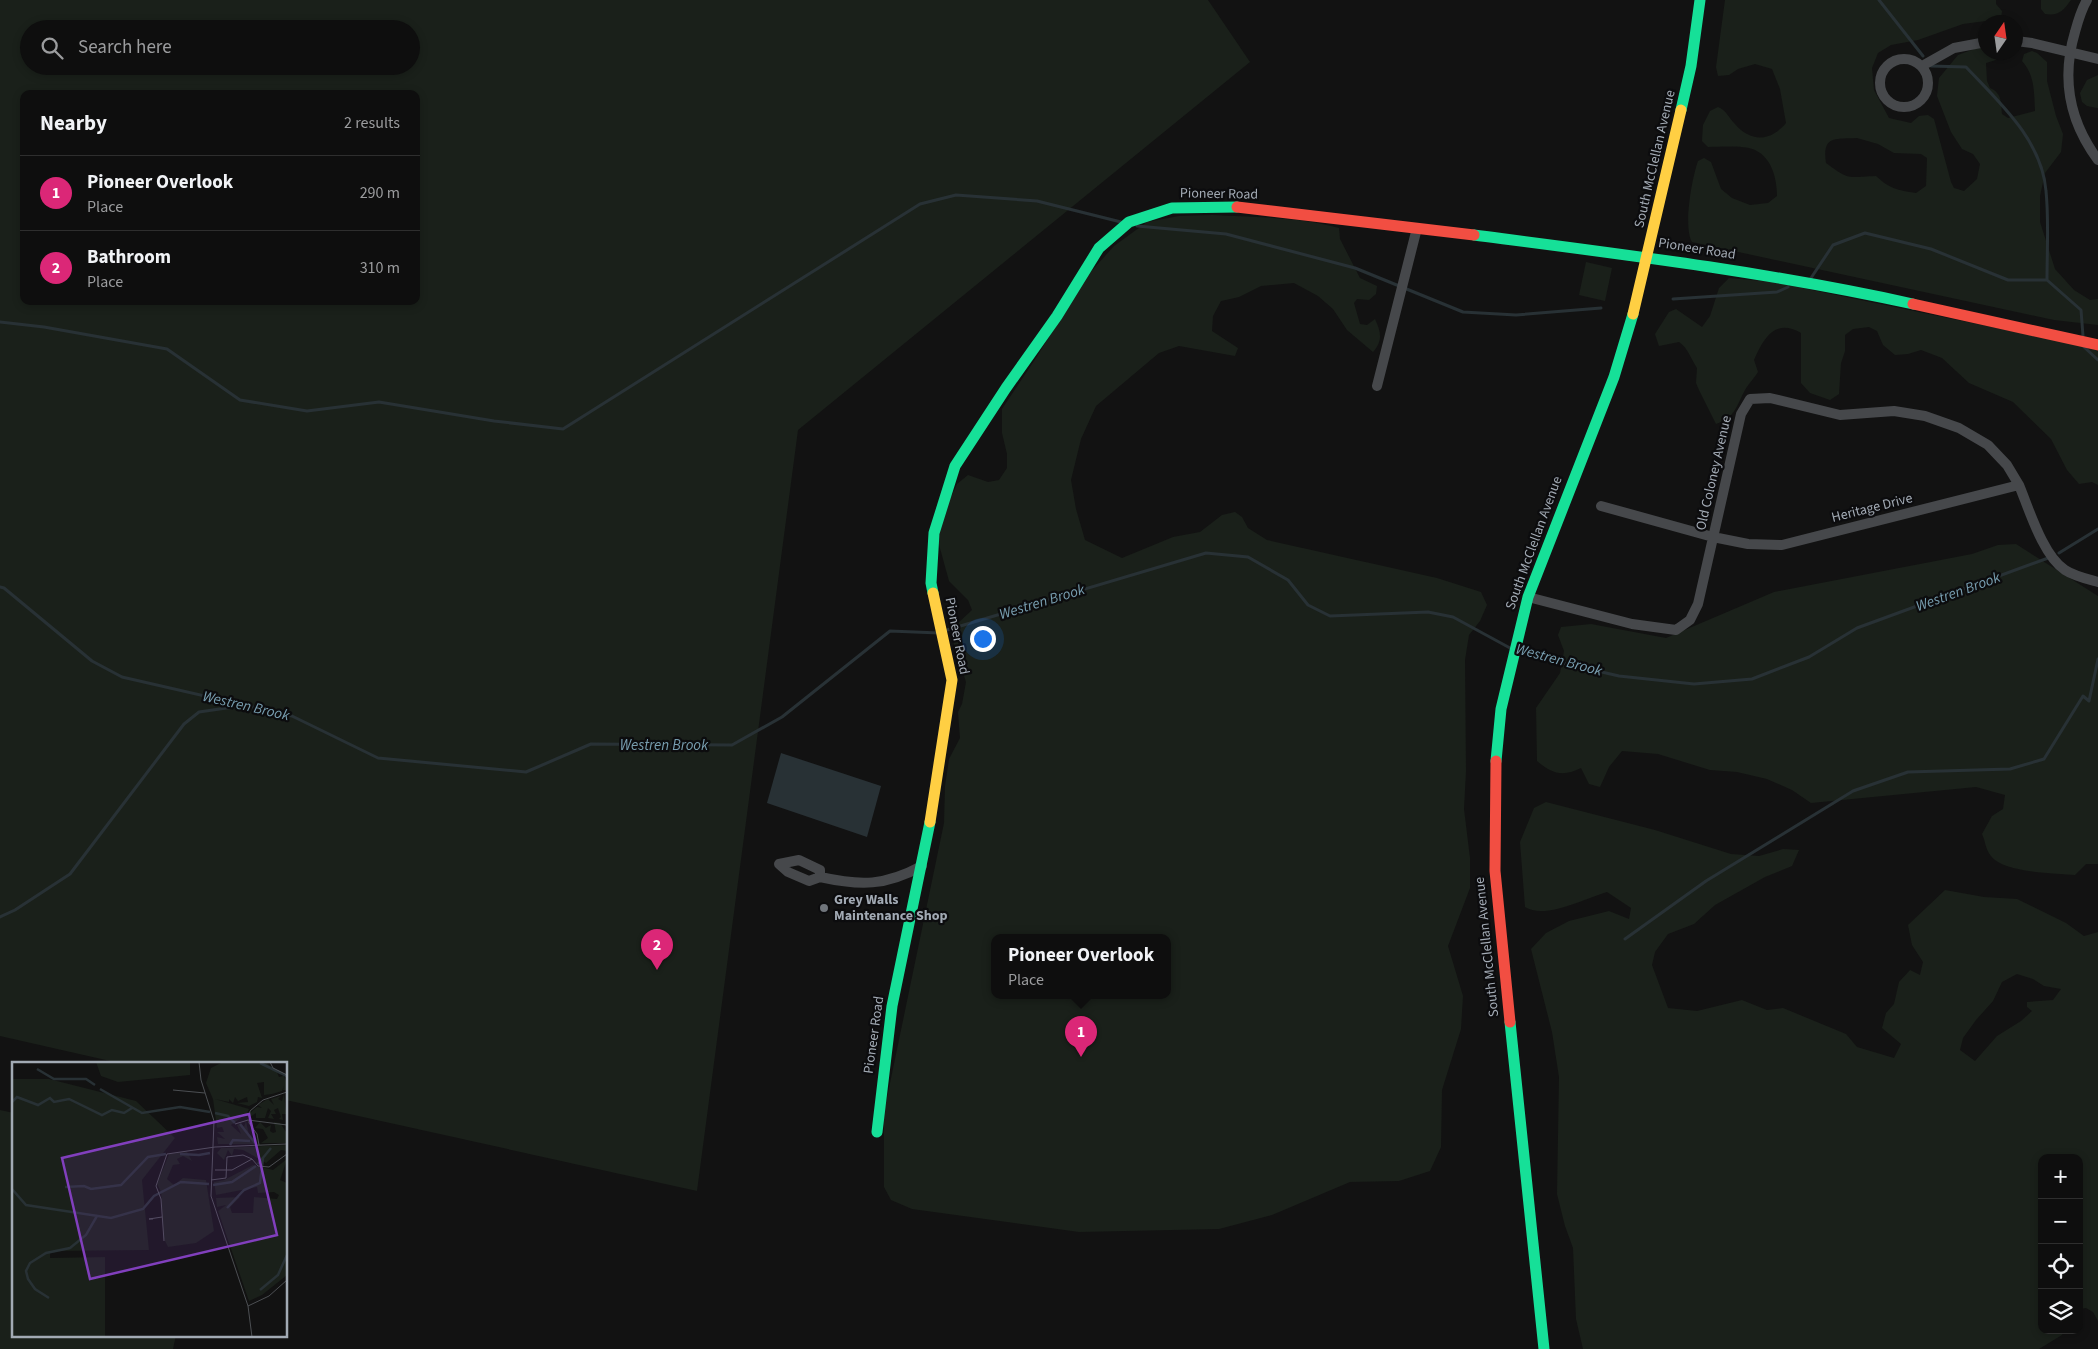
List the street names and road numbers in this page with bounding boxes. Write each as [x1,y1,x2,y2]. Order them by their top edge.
street label: South McClellan Avenue [1629,88,1681,230]
street label: Pioneer Road [1180,183,1258,205]
street label: Pioneer Road [1657,233,1737,265]
street label: Old Coloney Avenue [1691,414,1737,532]
street label: South McClellan Avenue [1501,473,1567,613]
street label: Heritage Drive [1829,488,1915,528]
street label: Pioneer Road [940,596,974,676]
street label: South McClellan Avenue [1470,876,1504,1018]
street label: Pioneer Road [859,995,889,1075]

